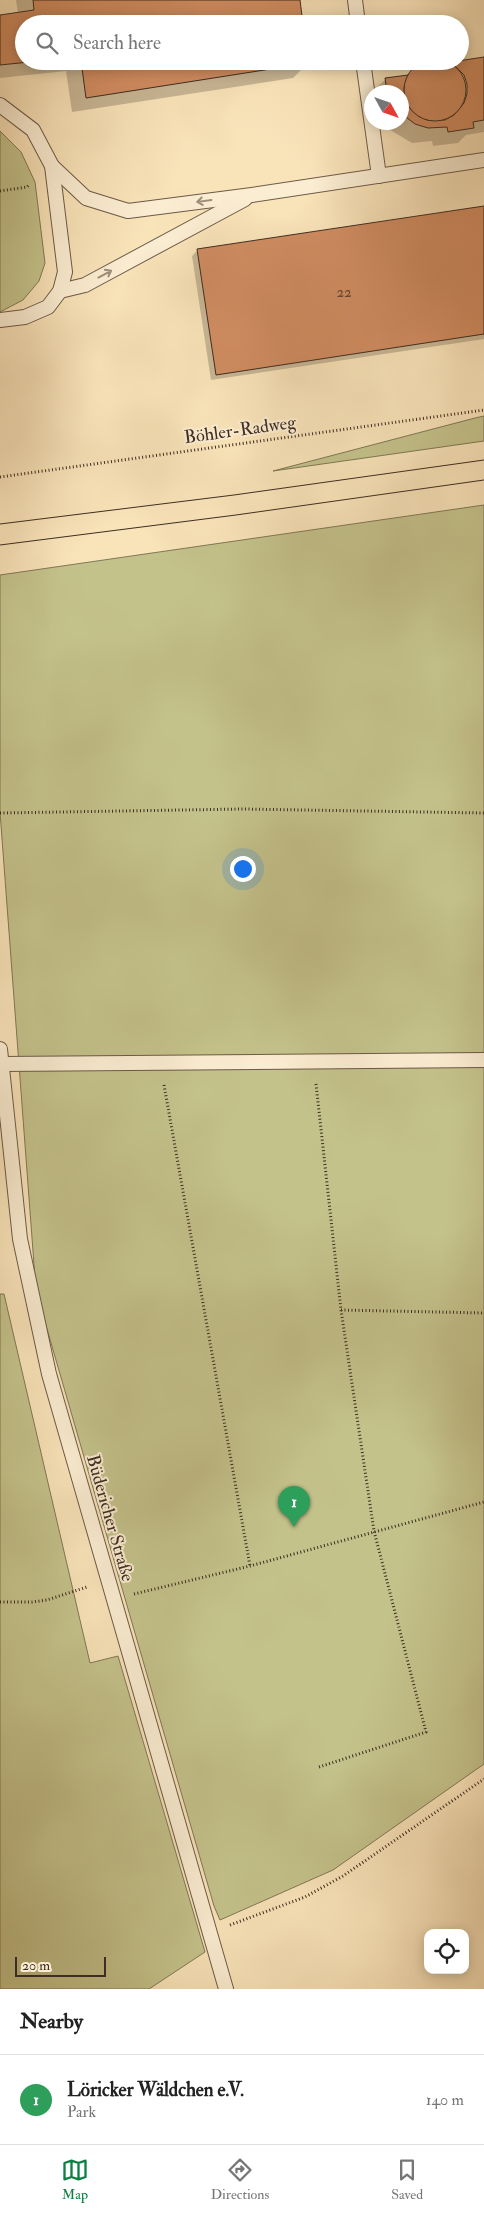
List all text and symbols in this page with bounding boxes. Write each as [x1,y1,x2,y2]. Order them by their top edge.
search box [15,15,469,70]
icon: search [33,29,61,57]
text: Search here [73,31,161,55]
north arrow [364,85,409,130]
one-way arrow [196,196,212,206]
one-way arrow [98,269,113,279]
house number: 22 [336,283,352,302]
street label: Böhler-Radweg [183,411,298,449]
your location [230,856,256,882]
street label: Büdericher Straße [81,1452,139,1584]
pin: 1 [278,1486,310,1527]
map controls [424,1929,469,1974]
button: locate [424,1929,469,1974]
scale bar [15,1954,106,1977]
text: 20 m [22,1957,50,1974]
text: Nearby [20,2008,83,2035]
text: Löricker Wäldchen e.V. [67,2078,244,2102]
text: 1 [33,2090,39,2110]
text: 140 m [426,2090,464,2110]
text: Park [67,2102,96,2122]
tab: Map [61,2156,89,2203]
tab: Directions [211,2156,269,2203]
tab: Saved [391,2156,423,2203]

